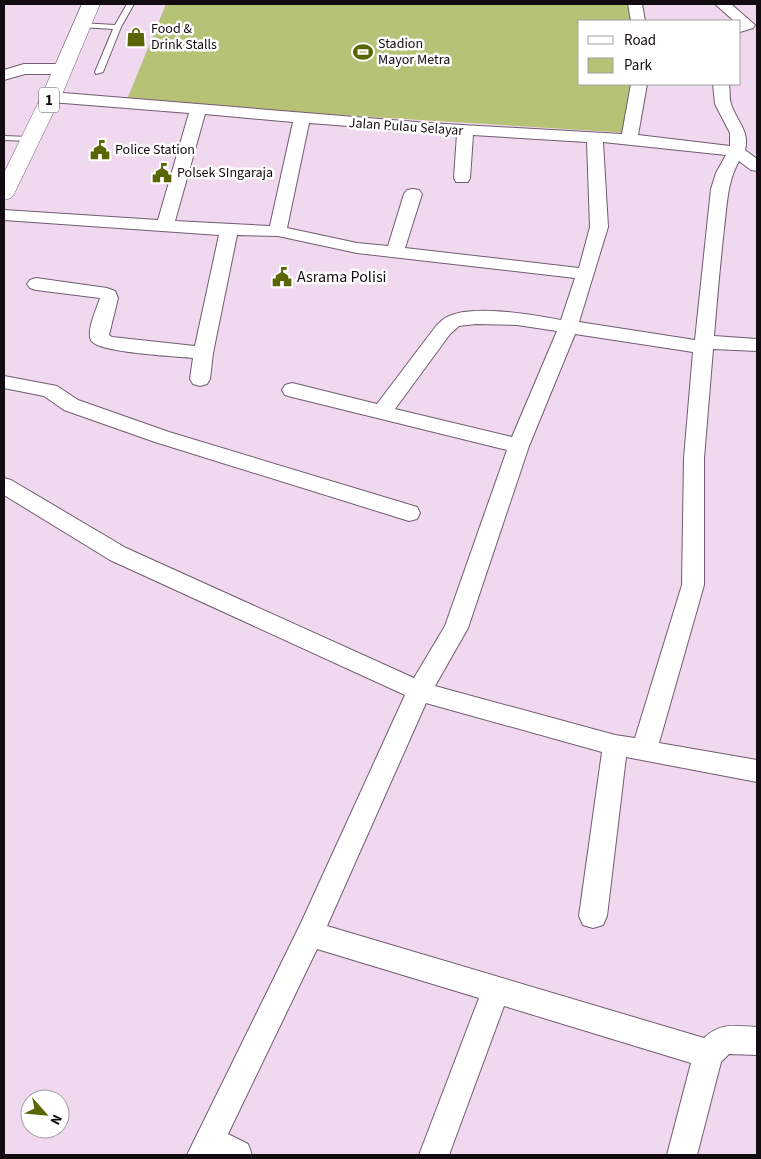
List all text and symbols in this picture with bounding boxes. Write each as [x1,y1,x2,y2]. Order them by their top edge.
place label: Food & Drink Stalls [151,19,217,55]
legend [578,20,741,85]
shop icon: Food & Drink Stalls [125,26,147,48]
text: Road [624,30,656,51]
place label: Stadion Mayor Metra [378,34,450,70]
sports icon: Stadion Mayor Metra [352,41,374,63]
text: Park [624,55,653,76]
road number: 1 [39,88,59,112]
street label: Jalan Pulau Selayar [348,113,464,141]
public building icon: Police Station [89,139,111,161]
place label: Police Station [115,140,195,160]
public building icon: Polsek SIngaraja [151,162,173,184]
place label: Polsek SIngaraja [177,163,273,183]
public building icon: Asrama Polisi [271,266,293,288]
place label: Asrama Polisi [297,266,387,288]
north arrow [20,1089,70,1139]
text: N [45,1111,67,1128]

